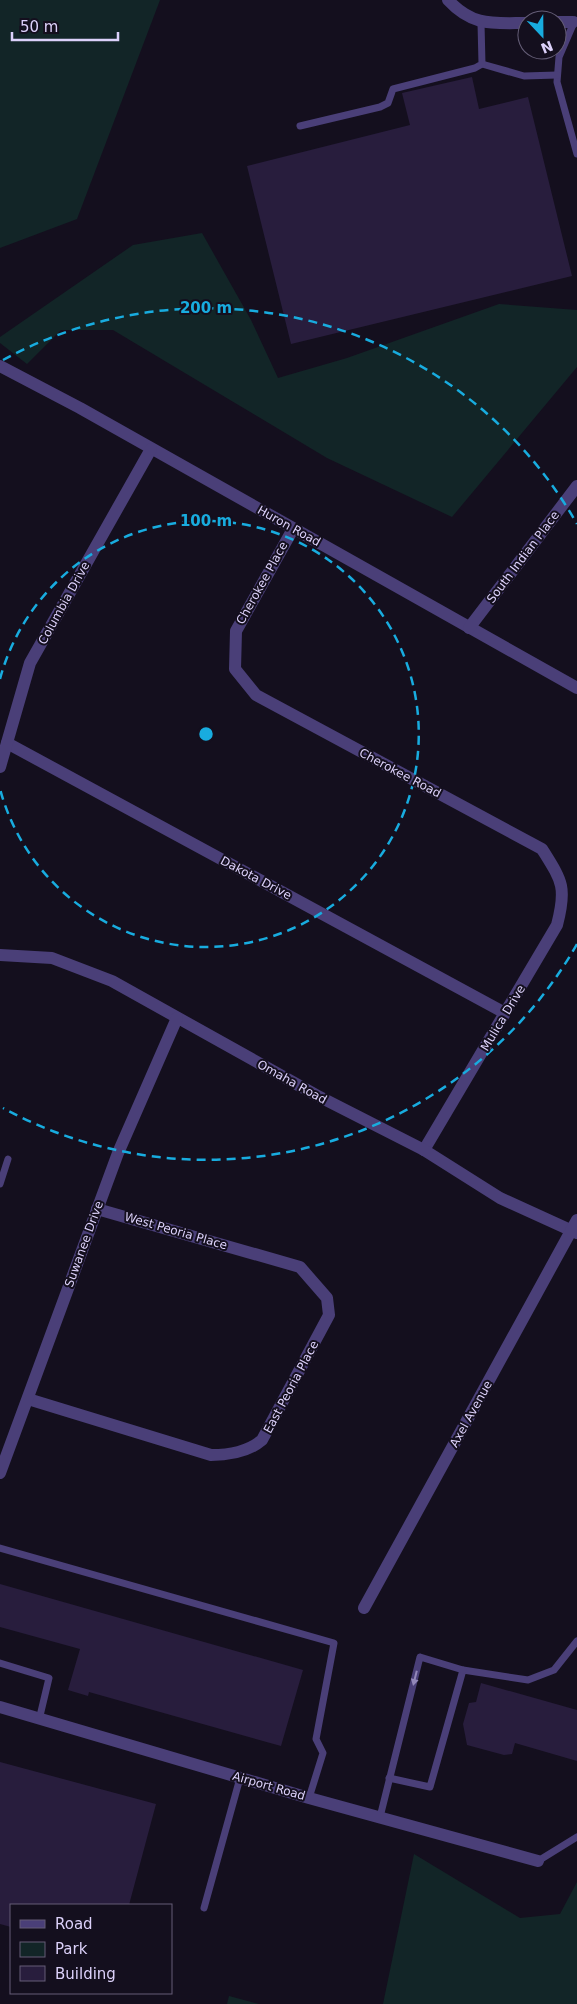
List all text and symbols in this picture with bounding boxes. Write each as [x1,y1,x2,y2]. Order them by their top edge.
scale bar [12,10,119,42]
north arrow [517,10,567,60]
text: 50 m [20,18,58,36]
text: N [538,37,555,57]
text: 200 m [180,299,232,317]
street label: Huron Road [255,503,323,549]
street label: South Indian Place [484,508,562,606]
text: 100 m [180,512,232,530]
street label: Cherokee Place [233,539,291,627]
street label: Columbia Drive [35,559,93,647]
centre of rings [197,725,215,743]
street label: Cherokee Road [357,746,443,800]
street label: Dakota Drive [218,853,294,903]
street label: Mulica Drive [478,983,528,1053]
street label: Omaha Road [255,1057,329,1107]
street label: Suwanee Drive [62,1199,106,1289]
street label: West Peoria Place [123,1210,229,1252]
street label: East Peoria Place [261,1338,321,1436]
street label: Axel Avenue [447,1378,495,1450]
one-way arrow [411,1671,419,1686]
street label: Airport Road [231,1769,307,1803]
legend [10,1904,172,1994]
text: Road [55,1915,93,1933]
text: Park [55,1940,88,1958]
text: Building [55,1965,116,1983]

